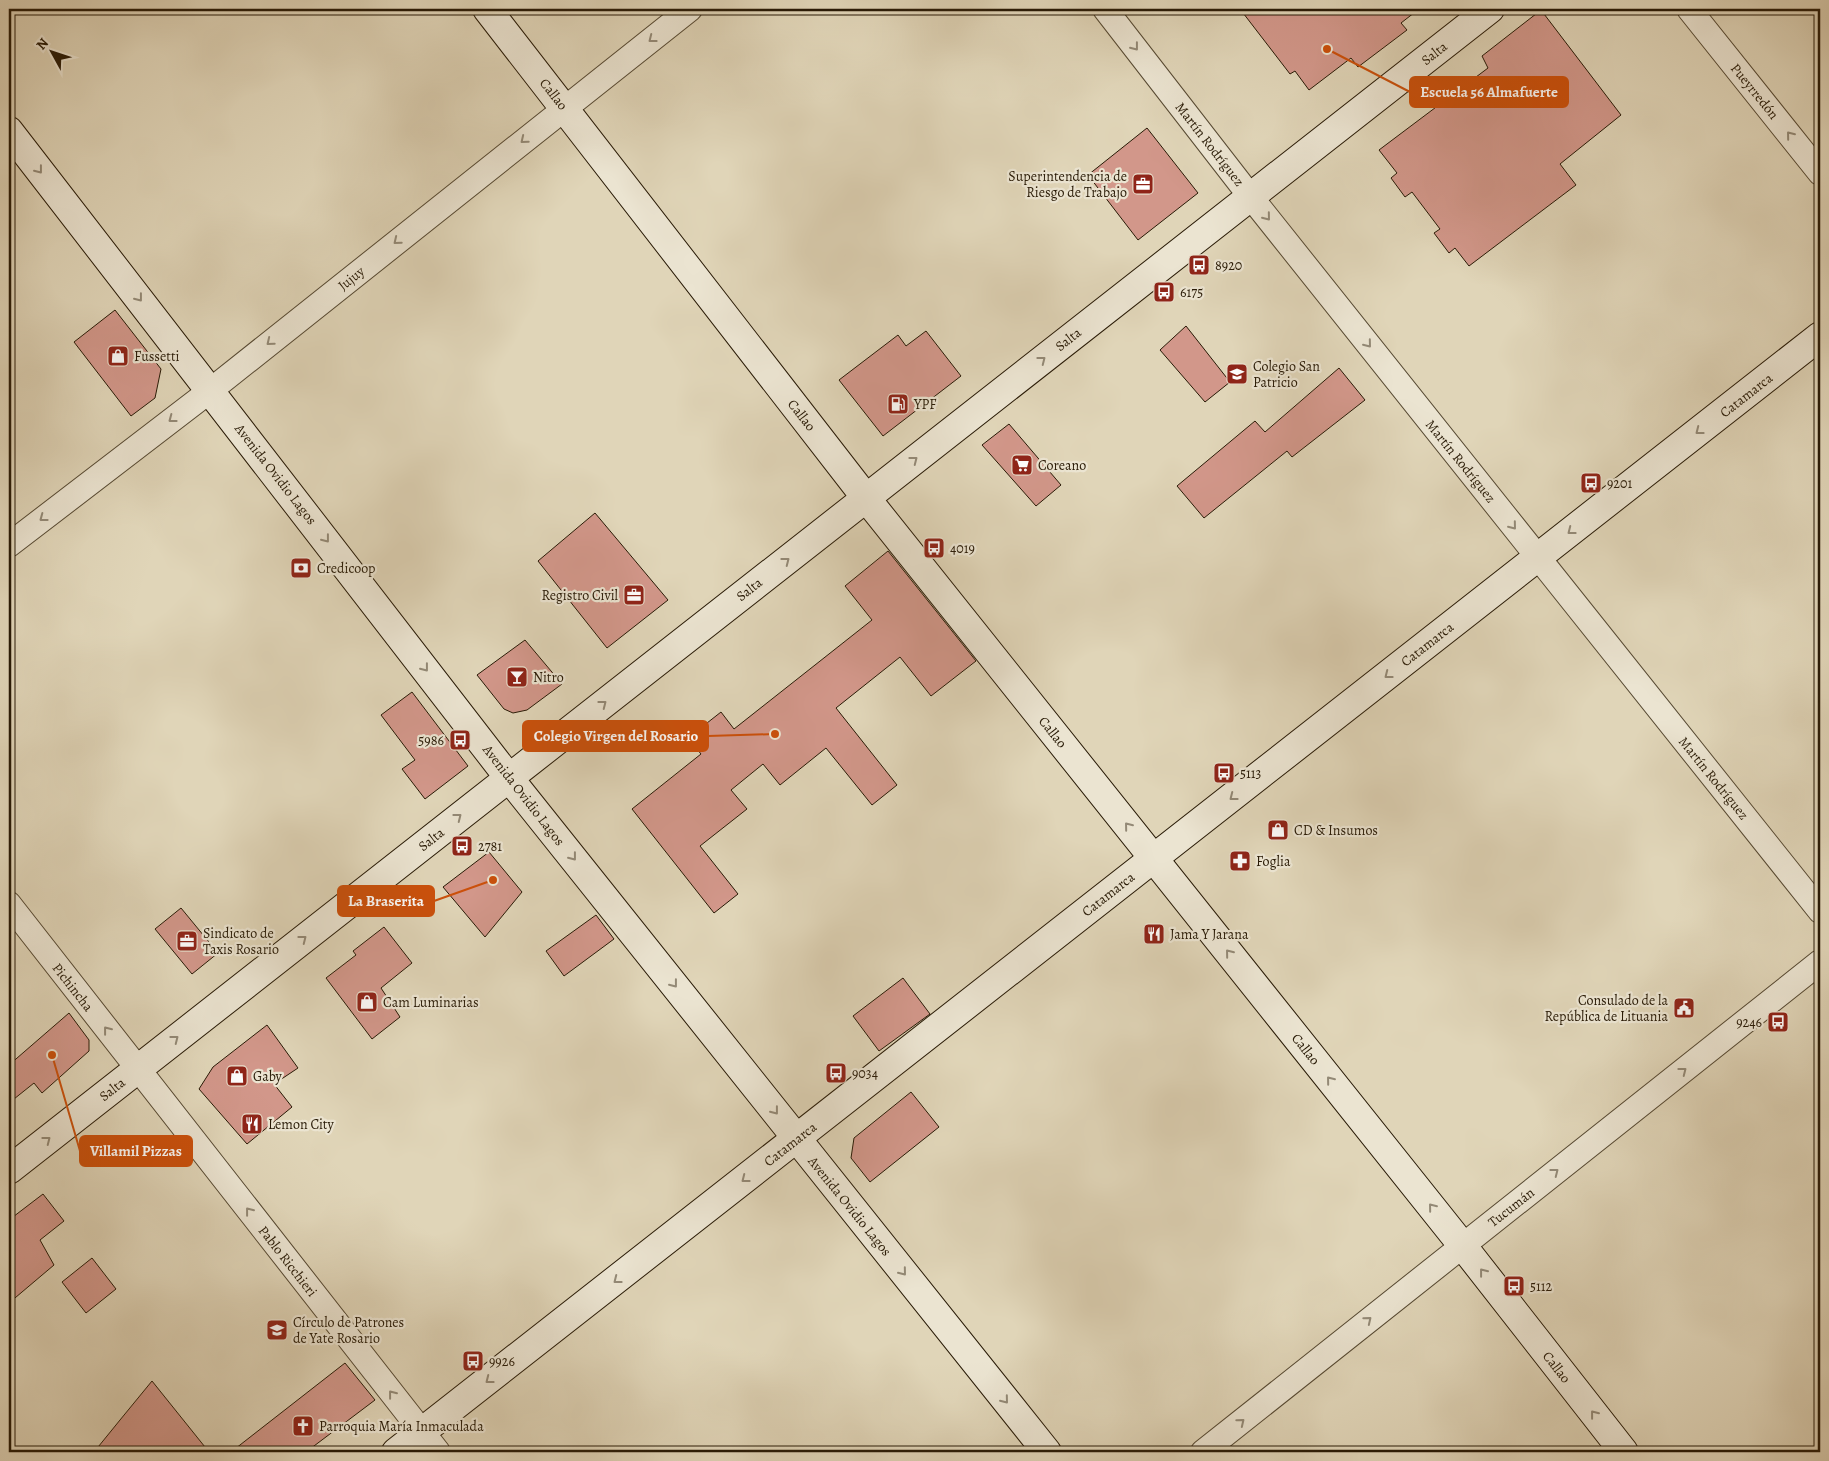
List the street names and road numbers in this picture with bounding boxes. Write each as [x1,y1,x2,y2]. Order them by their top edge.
street label: Salta [1417,37,1452,70]
street label: Pueyrredón [1726,59,1783,124]
street label: Callao [535,74,572,114]
street label: Martín Rodríguez [1171,98,1248,190]
street label: Jujuy [334,261,369,295]
street label: Salta [1051,323,1086,356]
street label: Catamarca [1716,368,1777,422]
street label: Callao [783,395,820,435]
street label: Martín Rodríguez [1421,416,1500,507]
street label: Avenida Ovidio Lagos [230,419,321,529]
street label: Salta [732,573,767,606]
street label: Catamarca [1397,617,1458,671]
street label: Callao [1034,712,1071,752]
street label: Martín Rodríguez [1674,733,1753,824]
street label: Avenida Ovidio Lagos [478,740,569,850]
street label: Salta [414,823,449,856]
street label: Catamarca [1078,867,1139,921]
street label: Pichincha [48,959,98,1016]
street label: Callao [1287,1029,1324,1069]
street label: Salta [95,1073,130,1106]
street label: Catamarca [760,1117,821,1171]
street label: Avenida Ovidio Lagos [803,1152,896,1260]
street label: Tucumán [1484,1183,1539,1232]
street label: Pablo Ricchieri [254,1222,321,1301]
street label: Callao [1538,1347,1575,1387]

